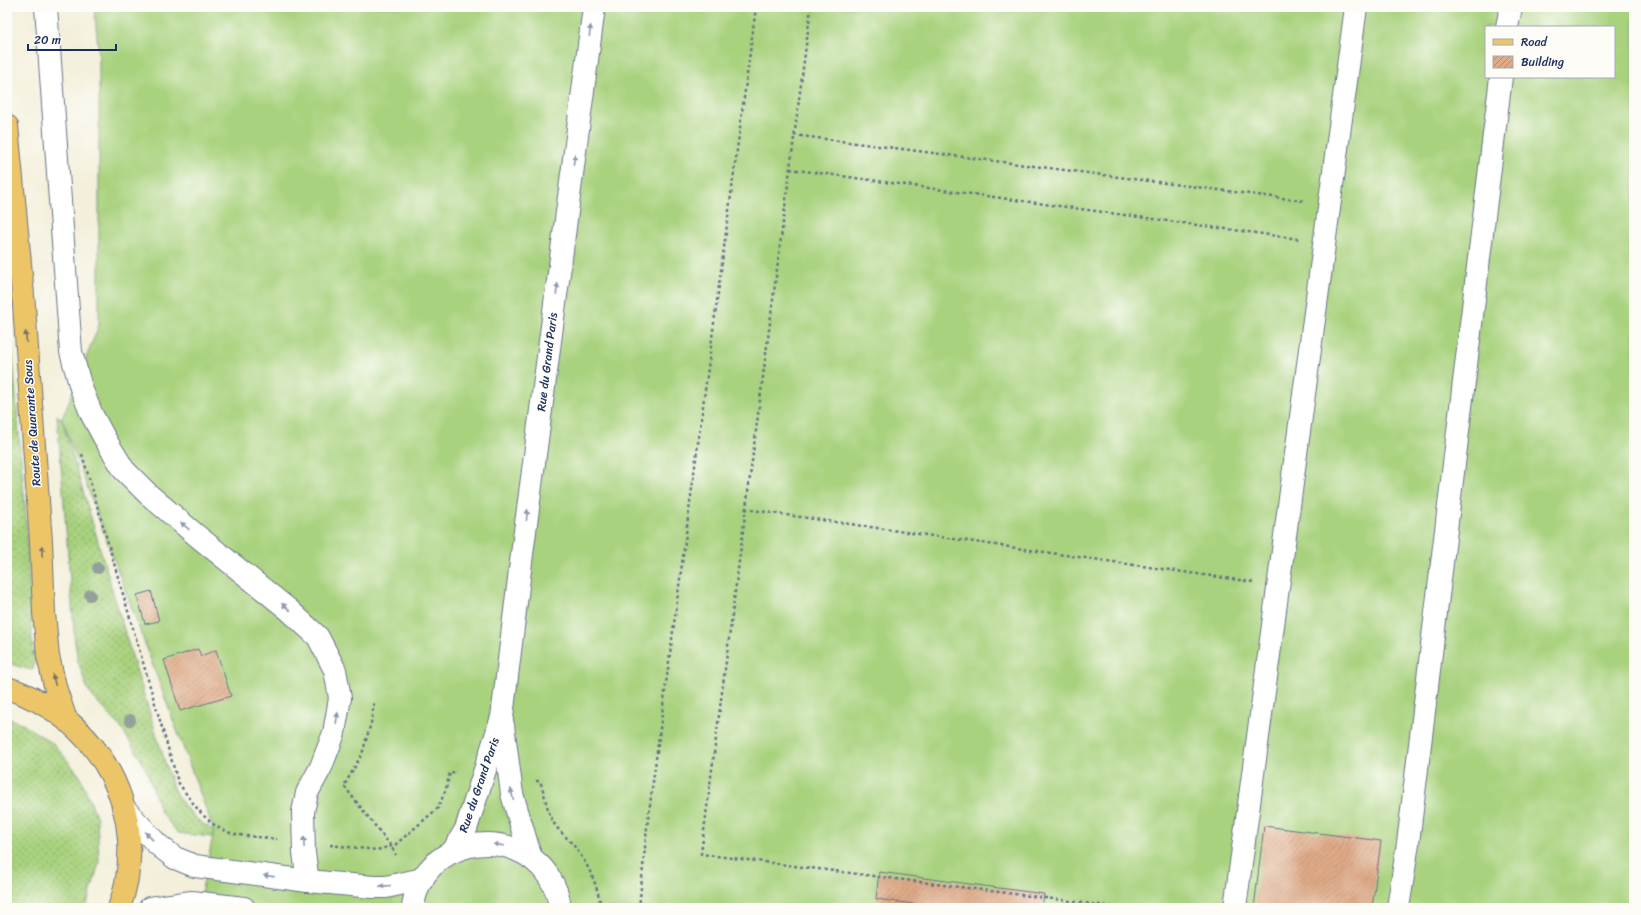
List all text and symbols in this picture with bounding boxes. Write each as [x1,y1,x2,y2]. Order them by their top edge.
one-way arrow [587,25,594,38]
scale bar [28,26,116,52]
legend [1485,26,1615,78]
text: 20 m [34,29,61,51]
text: Road [1521,31,1548,53]
text: Building [1521,51,1564,73]
one-way arrow [570,154,577,166]
one-way arrow [554,283,560,295]
street label: Rue du Grand Paris [530,311,564,413]
one-way arrow [23,331,30,343]
street label: Route de Quarante Sous [17,359,47,487]
one-way arrow [524,509,530,521]
one-way arrow [179,521,190,530]
one-way arrow [38,545,45,557]
one-way arrow [280,603,291,612]
one-way arrow [50,674,56,686]
one-way arrow [334,712,340,725]
street label: Rue du Grand Paris [452,734,506,836]
one-way arrow [509,788,515,800]
one-way arrow [145,831,154,841]
one-way arrow [300,836,307,848]
one-way arrow [493,842,505,848]
one-way arrow [263,873,275,879]
one-way arrow [379,883,391,890]

